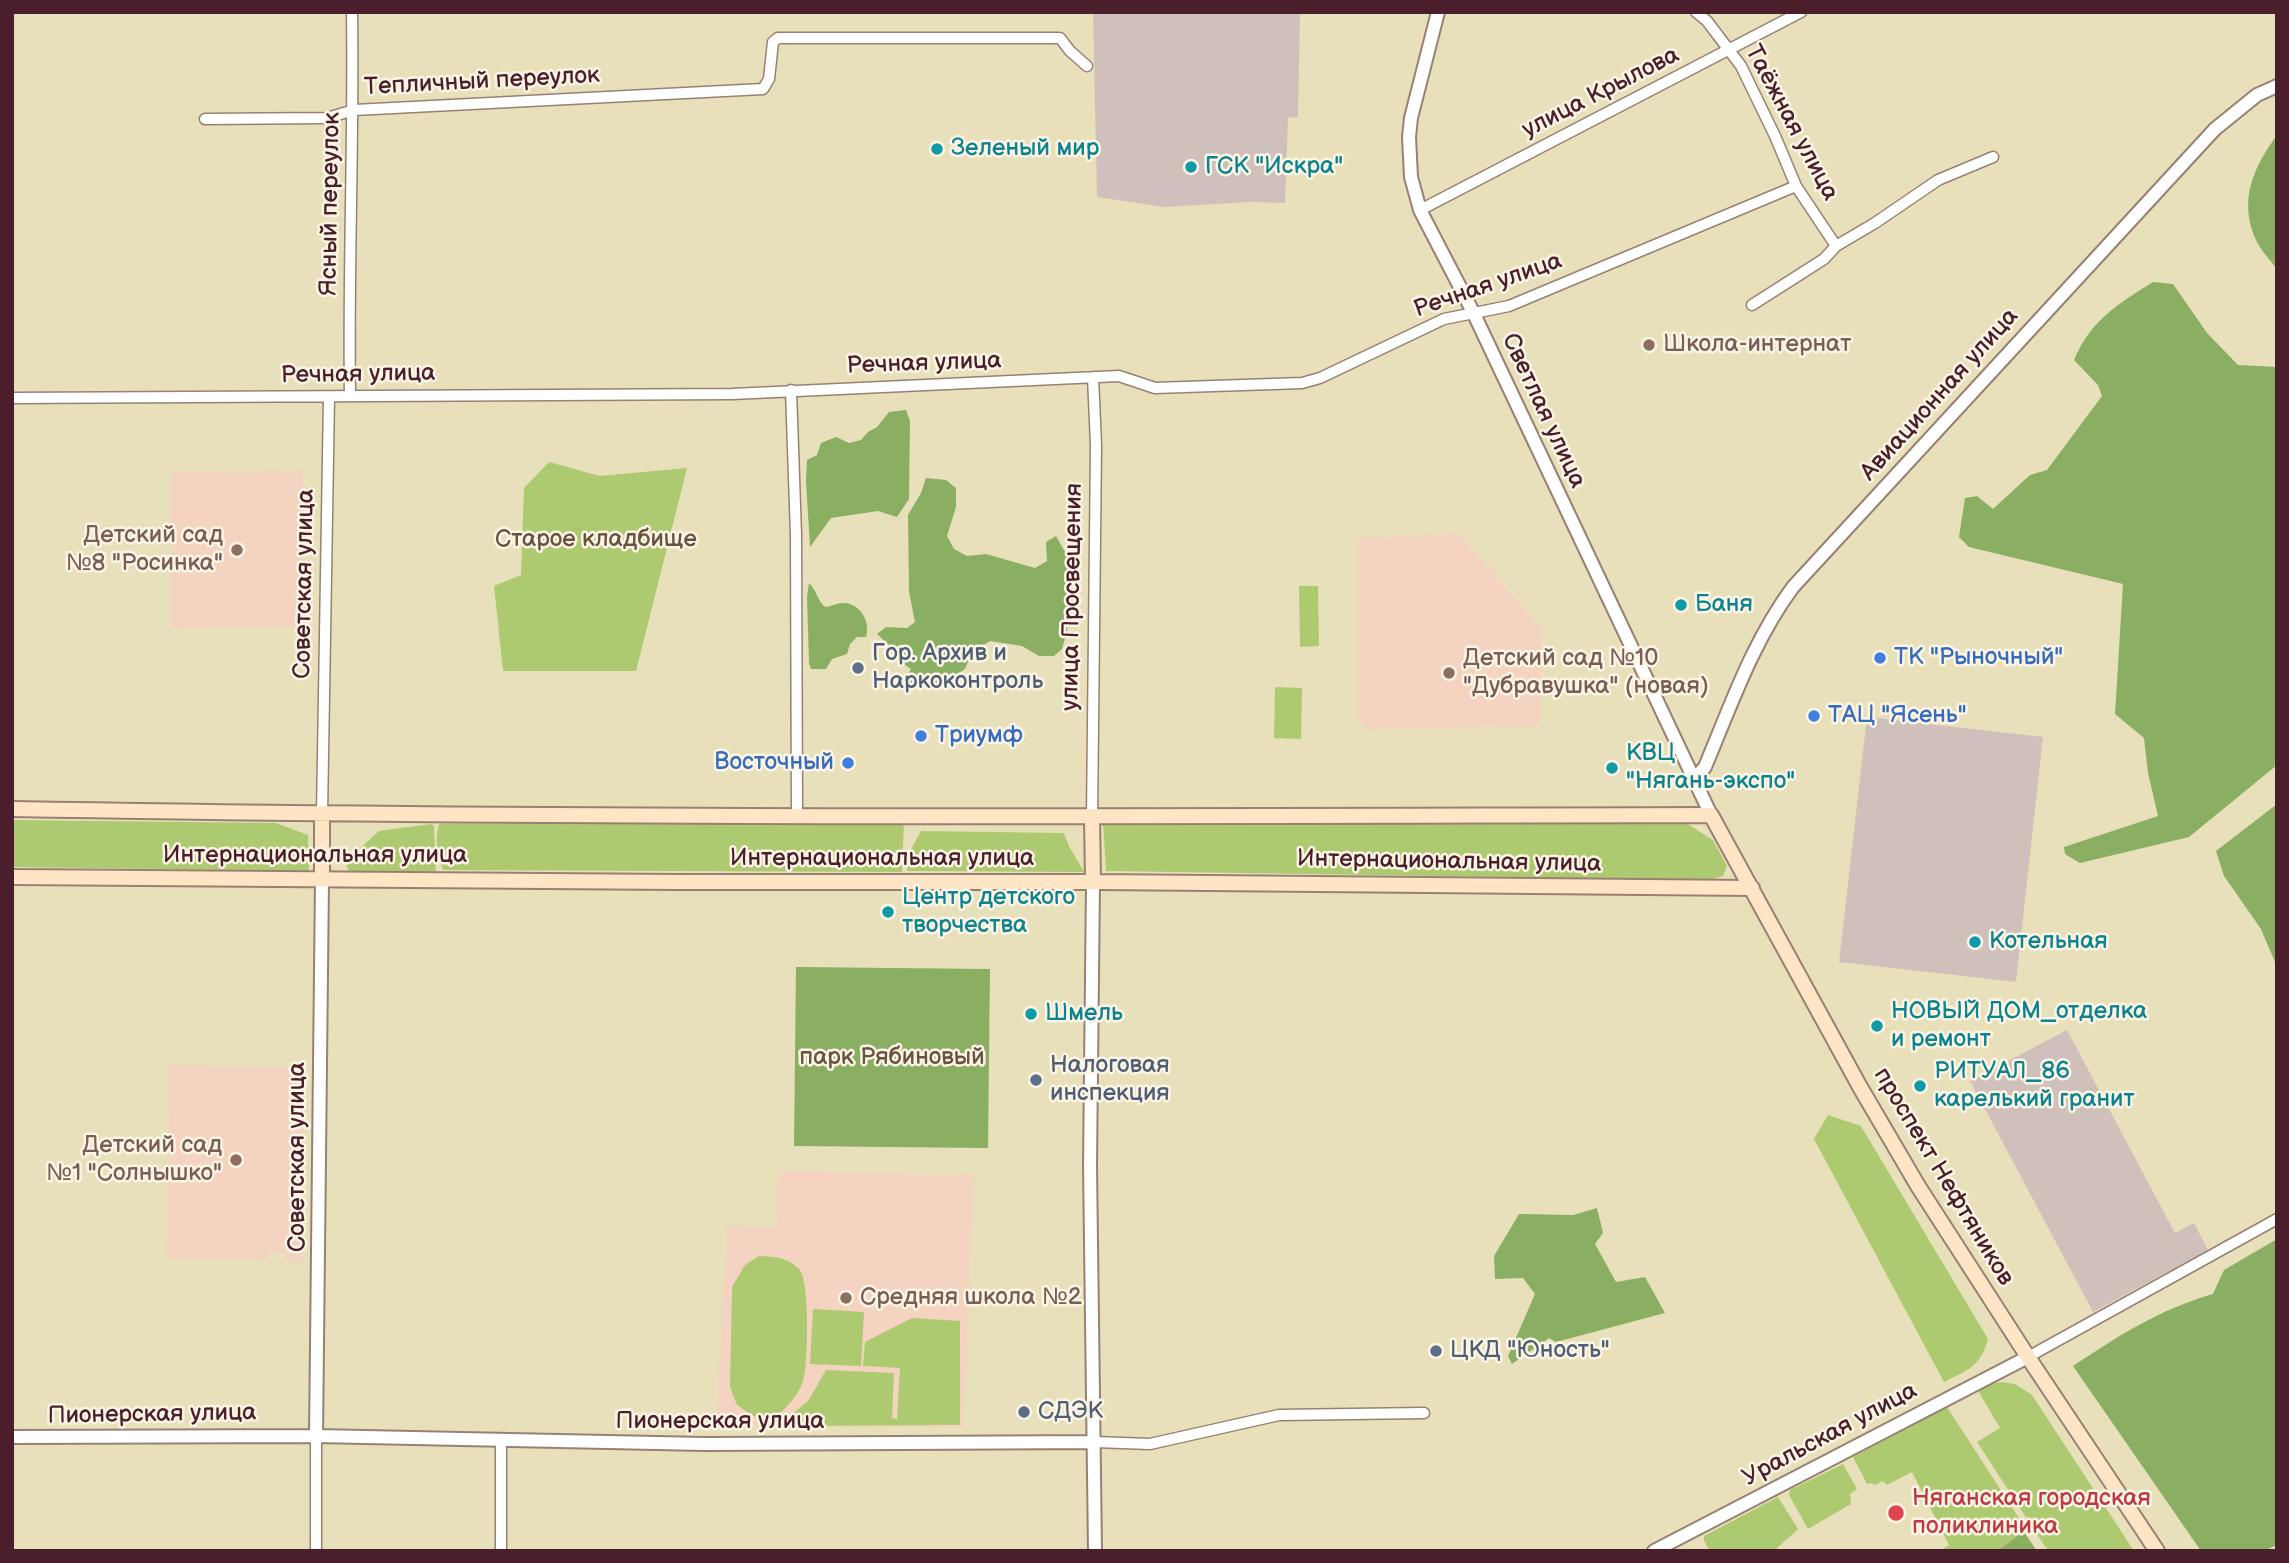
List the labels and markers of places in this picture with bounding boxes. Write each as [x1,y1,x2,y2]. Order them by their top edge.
place label: Зеленый мир [951,135,1099,163]
marker: Зеленый мир [929,141,945,157]
place label: ГСК "Искра" [1205,153,1343,181]
marker: ГСК "Искра" [1183,159,1199,175]
place label: Школа-интернат [1663,331,1851,359]
marker: Школа-интернат [1641,337,1657,353]
place label: Детский сад №8 "Росинка" [66,522,223,578]
marker: Детский сад №8 "Росинка" [229,542,245,558]
place label: Баня [1695,591,1753,619]
marker: Баня [1673,597,1689,613]
place label: Гор. Архив и Наркоконтроль [872,640,1043,696]
place label: ТК "Рыночный" [1894,644,2063,672]
place label: Детский сад №10 "Дубравушка" (новая) [1463,645,1709,701]
marker: ТК "Рыночный" [1872,650,1888,666]
marker: Гор. Архив и Наркоконтроль [850,660,866,676]
marker: Детский сад №10 "Дубравушка" (новая) [1441,665,1457,681]
place label: ТАЦ "Ясень" [1828,702,1967,730]
marker: ТАЦ "Ясень" [1806,708,1822,724]
place label: Триумф [935,722,1023,750]
marker: Триумф [913,728,929,744]
place label: КВЦ "Нягань-экспо" [1626,740,1795,796]
place label: Восточный [714,749,834,777]
marker: Восточный [840,755,856,771]
marker: КВЦ "Нягань-экспо" [1604,760,1620,776]
place label: Центр детского творчества [902,884,1075,940]
marker: Центр детского творчества [880,904,896,920]
place label: Котельная [1989,928,2108,956]
marker: Котельная [1967,934,1983,950]
place label: НОВЫЙ ДОМ_отделка и ремонт [1891,998,2147,1054]
place label: Шмель [1045,1000,1123,1028]
marker: Шмель [1023,1006,1039,1022]
marker: НОВЫЙ ДОМ_отделка и ремонт [1869,1018,1885,1034]
place label: Налоговая инспекция [1050,1052,1170,1108]
place label: РИТУАЛ_86 карелький гранит [1934,1058,2135,1114]
marker: Налоговая инспекция [1028,1072,1044,1088]
marker: РИТУАЛ_86 карелький гранит [1912,1078,1928,1094]
place label: Детский сад №1 "Солнышко" [46,1132,222,1188]
marker: Детский сад №1 "Солнышко" [228,1152,244,1168]
place label: Средняя школа №2 [860,1284,1082,1312]
marker: Средняя школа №2 [838,1290,854,1306]
place label: ЦКД "Юность" [1450,1337,1610,1365]
marker: ЦКД "Юность" [1428,1343,1444,1359]
place label: СДЭК [1038,1398,1103,1426]
marker: СДЭК [1016,1404,1032,1420]
place label: Няганская городская поликлиника [1912,1485,2151,1541]
marker: Няганская городская поликлиника [1886,1503,1906,1523]

